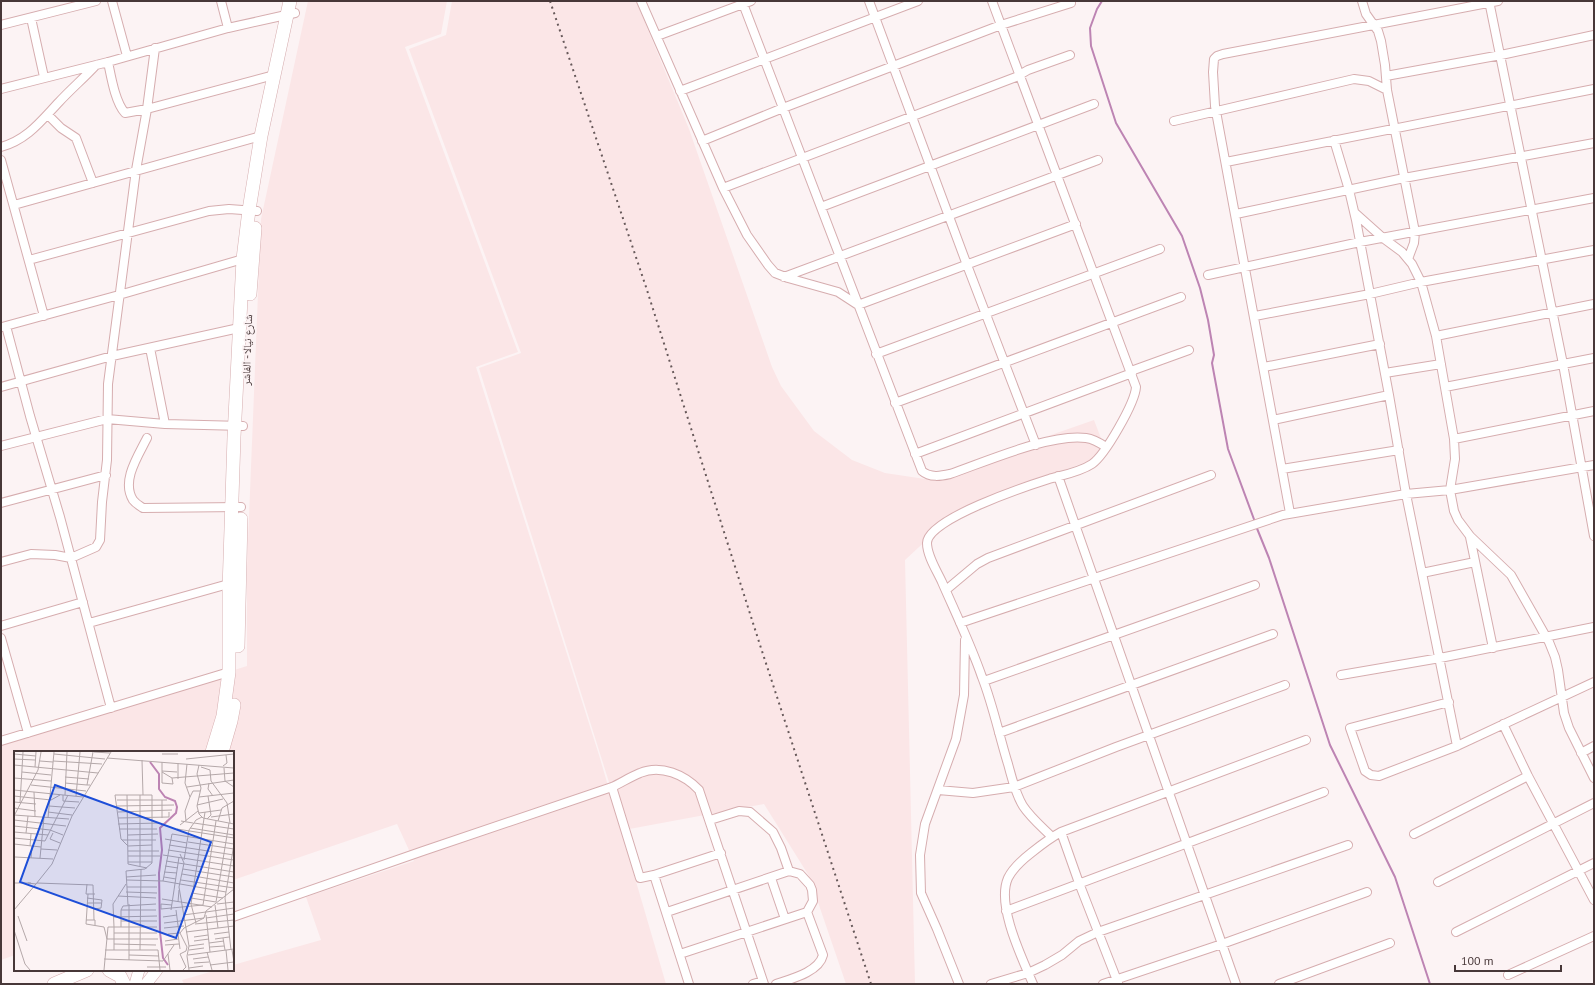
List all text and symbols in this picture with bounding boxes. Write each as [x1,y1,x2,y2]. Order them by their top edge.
street label: شارع نيالا - الفاشر [239,314,255,387]
inset map [14,751,234,971]
scale bar [1455,947,1561,973]
text: 100 m [1461,953,1494,968]

